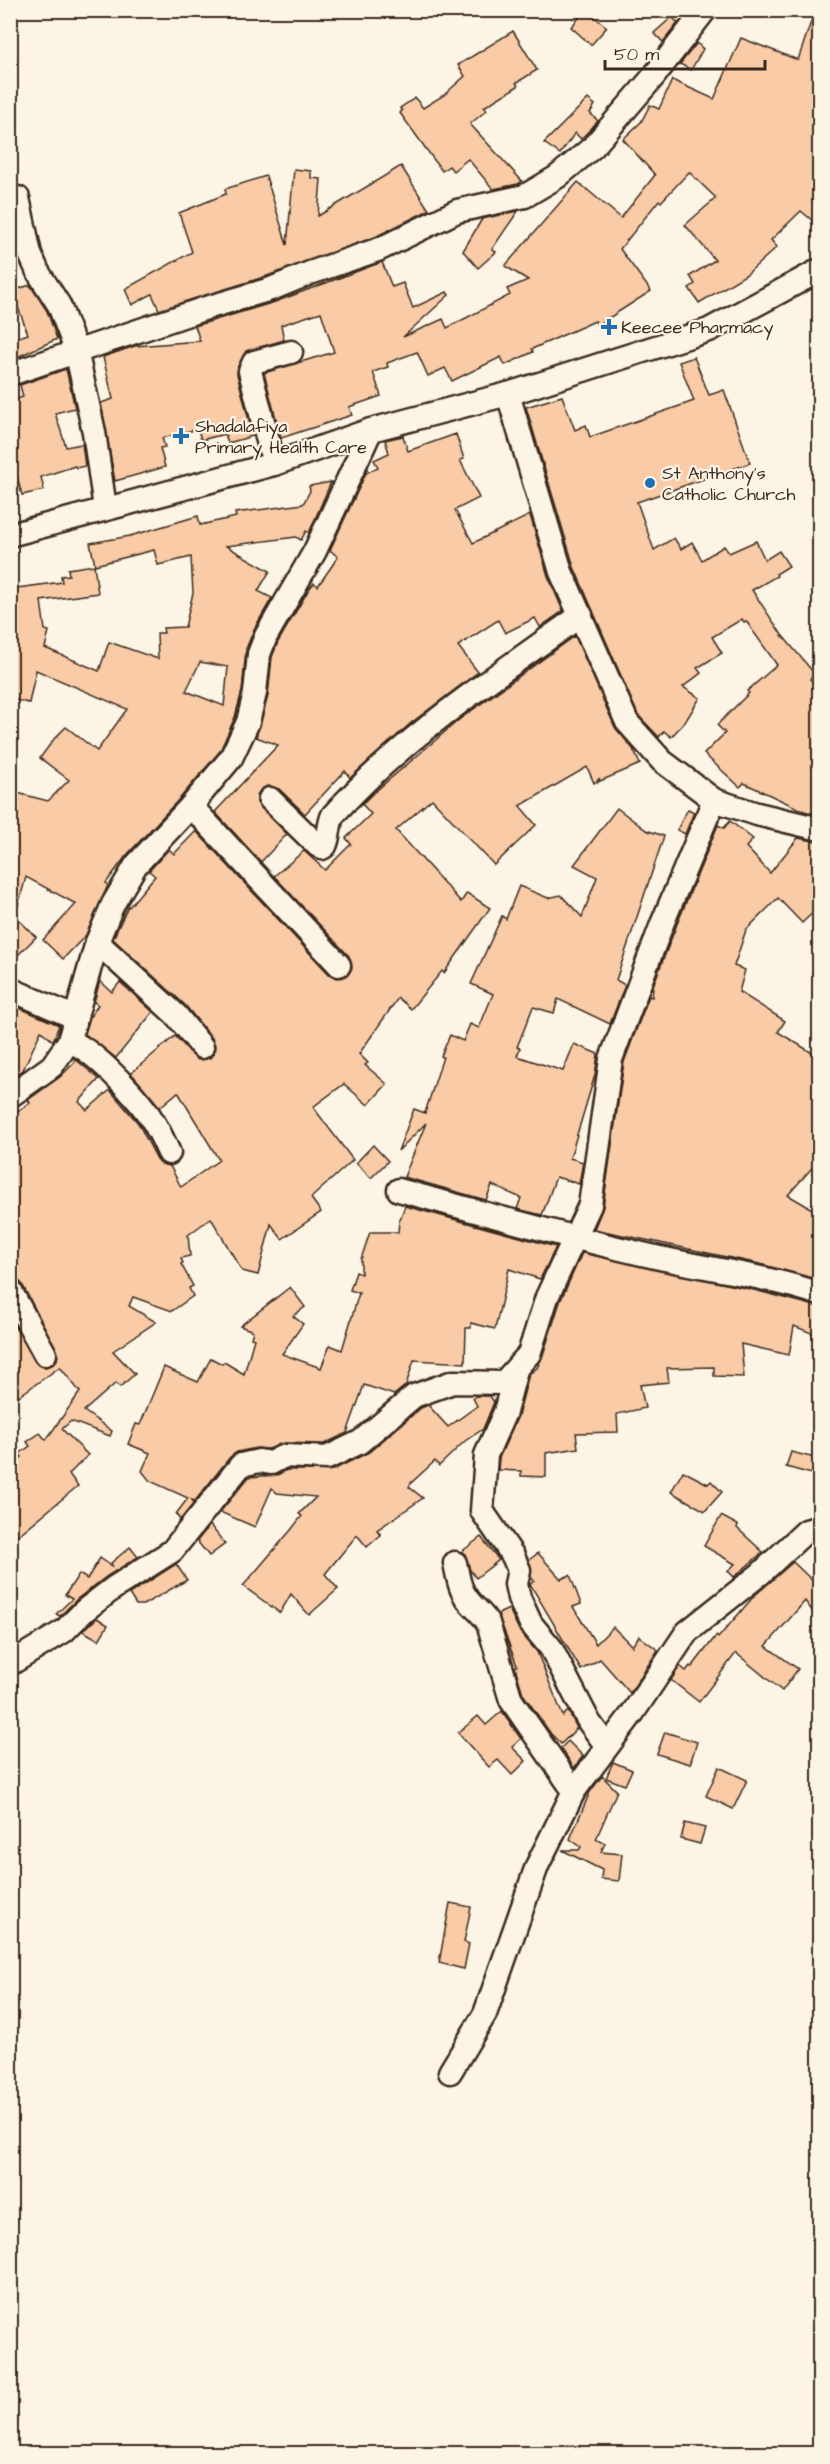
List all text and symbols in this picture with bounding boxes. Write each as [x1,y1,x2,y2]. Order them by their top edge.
scale bar [605,33,766,71]
text: 50 m [614,42,659,67]
place label: Keecee Pharmacy [621,315,773,341]
marker: Keecee Pharmacy [602,320,616,334]
place label: Shadalafiya Primary Health Care [195,414,367,461]
marker: Shadalafiya Primary Health Care [172,427,190,445]
place label: St Anthony's Catholic Church [662,461,795,507]
marker: St Anthony's Catholic Church [643,476,657,490]

